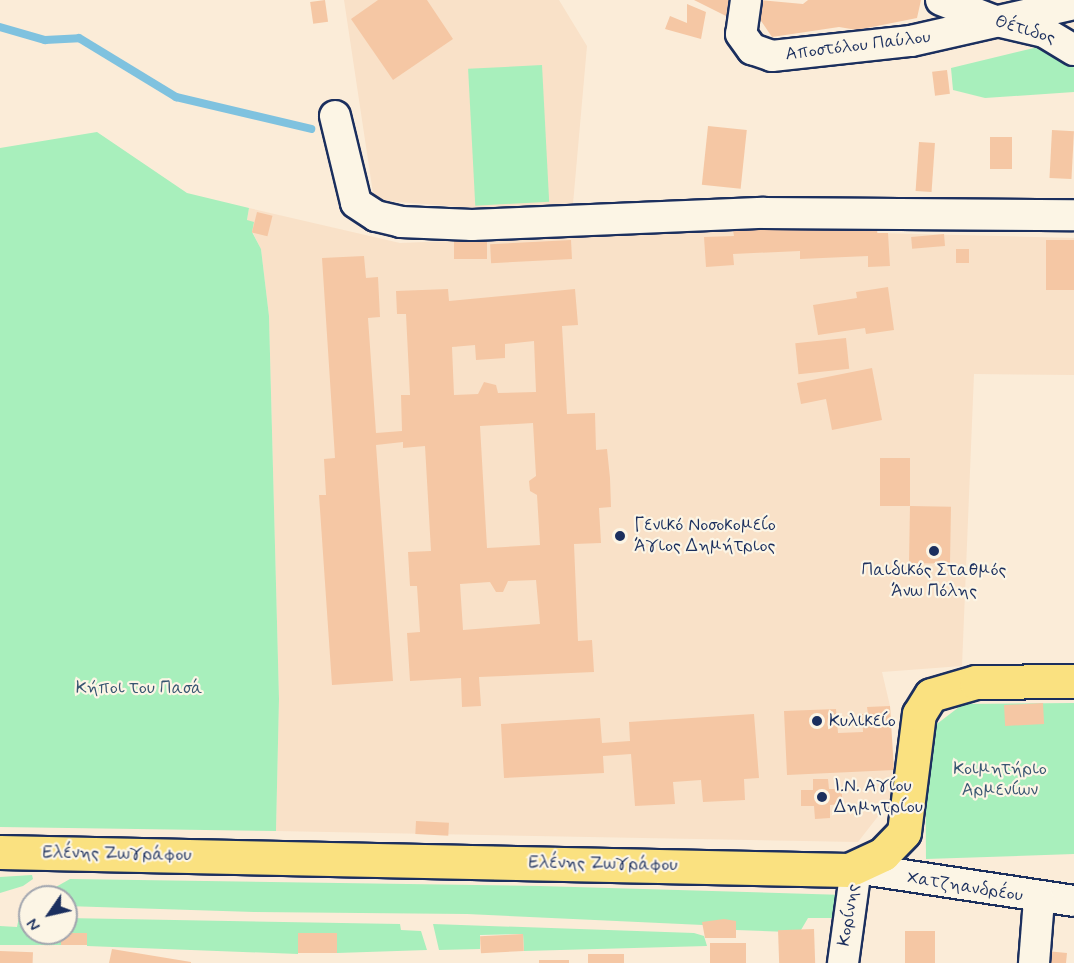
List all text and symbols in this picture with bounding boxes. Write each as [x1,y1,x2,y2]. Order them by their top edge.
street label: Θέτιδος [992,11,1058,49]
street label: Αποστόλου Παύλου [784,26,932,66]
place label: Γενικό Νοσοκομείο Άγιος Δημήτριος [634,515,776,558]
marker: Γενικό Νοσοκομείο Άγιος Δημήτριος [611,527,629,545]
marker: Παιδικός Σταθμός Άνω Πόλης [927,544,941,558]
place label: Παιδικός Σταθμός Άνω Πόλης [862,560,1006,602]
park label: Κήποι του Πασά [76,677,202,699]
place label: Κυλικείο [829,710,896,732]
marker: Κυλικείο [810,714,824,728]
park label: Κοιμητήριο Αρμενίων [953,759,1047,802]
place label: Ι.Ν. Αγίου Δημητρίου [834,776,923,818]
marker: Ι.Ν. Αγίου Δημητρίου [815,790,829,804]
street label: Ελένης Ζωγράφου [42,842,192,866]
street label: Ελένης Ζωγράφου [528,852,678,876]
street label: Χατζηανδρέου [906,867,1024,907]
street label: Κορίνης [833,882,865,948]
north arrow [18,885,78,945]
text: N [23,914,46,935]

